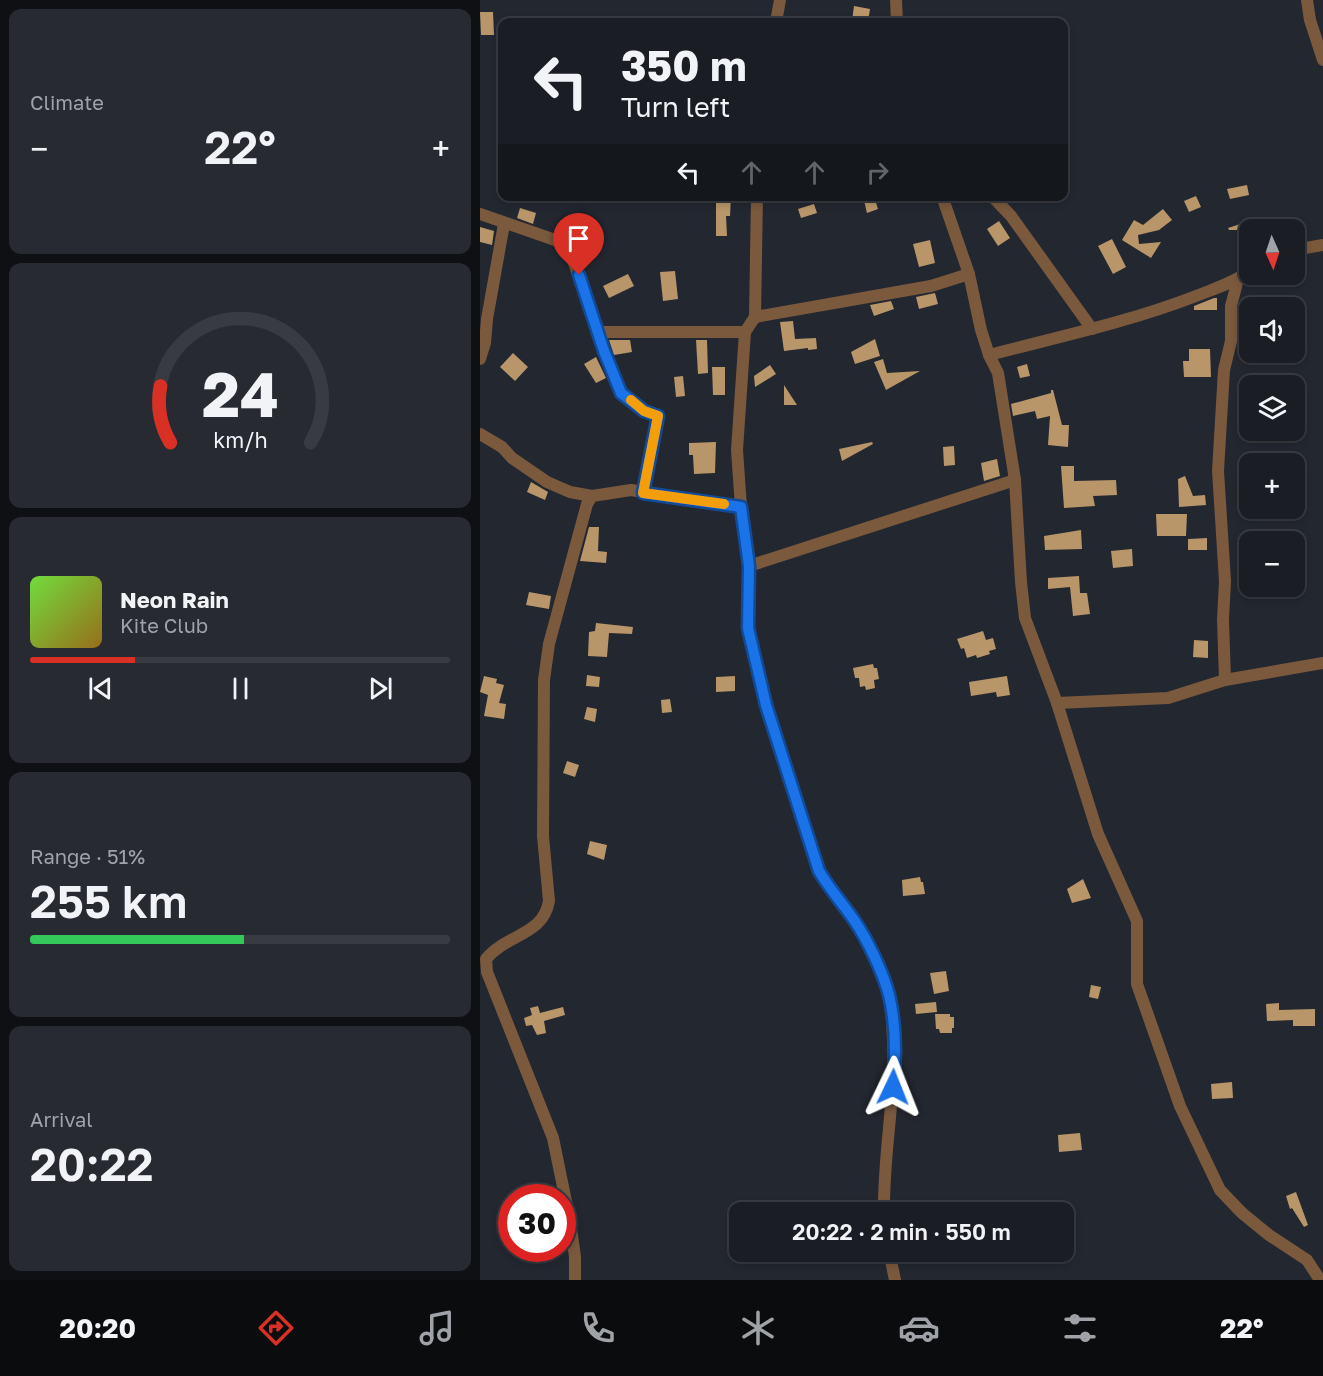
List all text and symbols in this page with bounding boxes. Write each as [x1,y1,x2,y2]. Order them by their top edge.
text: 350 m [621,40,747,90]
icon: left [522,42,600,120]
text: Climate [30,90,104,114]
text: Turn left [621,91,730,123]
text: 22° [204,120,276,174]
text: − [30,129,48,168]
text: + [432,129,450,168]
icon: left [672,156,705,189]
icon: ahead [735,156,768,189]
icon: ahead [798,156,831,189]
icon: right [861,156,894,189]
pin [553,213,604,275]
north arrow [1239,219,1305,285]
map controls [1239,219,1305,597]
icon: arrive [562,222,595,255]
button: sound [1239,297,1305,363]
text: 24 [201,356,279,431]
button: layers [1239,375,1305,441]
text: km/h [213,427,267,453]
button: + [1239,453,1305,519]
button: − [1239,531,1305,597]
text: Neon Rain [120,586,229,613]
text: Kite Club [120,613,208,637]
icon: previous [84,672,117,705]
icon: pause [224,672,257,705]
icon: next [364,672,397,705]
text: Range · 51% [30,844,145,868]
text: 255 km [30,874,187,928]
position arrow [861,1055,925,1119]
text: Arrival [30,1107,93,1131]
text: 20:22 [30,1137,154,1191]
speed limit sign: 30 [498,1184,576,1262]
text: 20:22 · 2 min · 550 m [792,1218,1011,1245]
icon: directions [255,1307,297,1349]
icon: music [416,1307,458,1349]
icon: phone [577,1307,619,1349]
icon: climate [737,1307,779,1349]
icon: car [898,1307,940,1349]
icon: filters [1059,1307,1101,1349]
text: 20:20 [59,1312,136,1344]
text: 22° [1220,1312,1264,1344]

